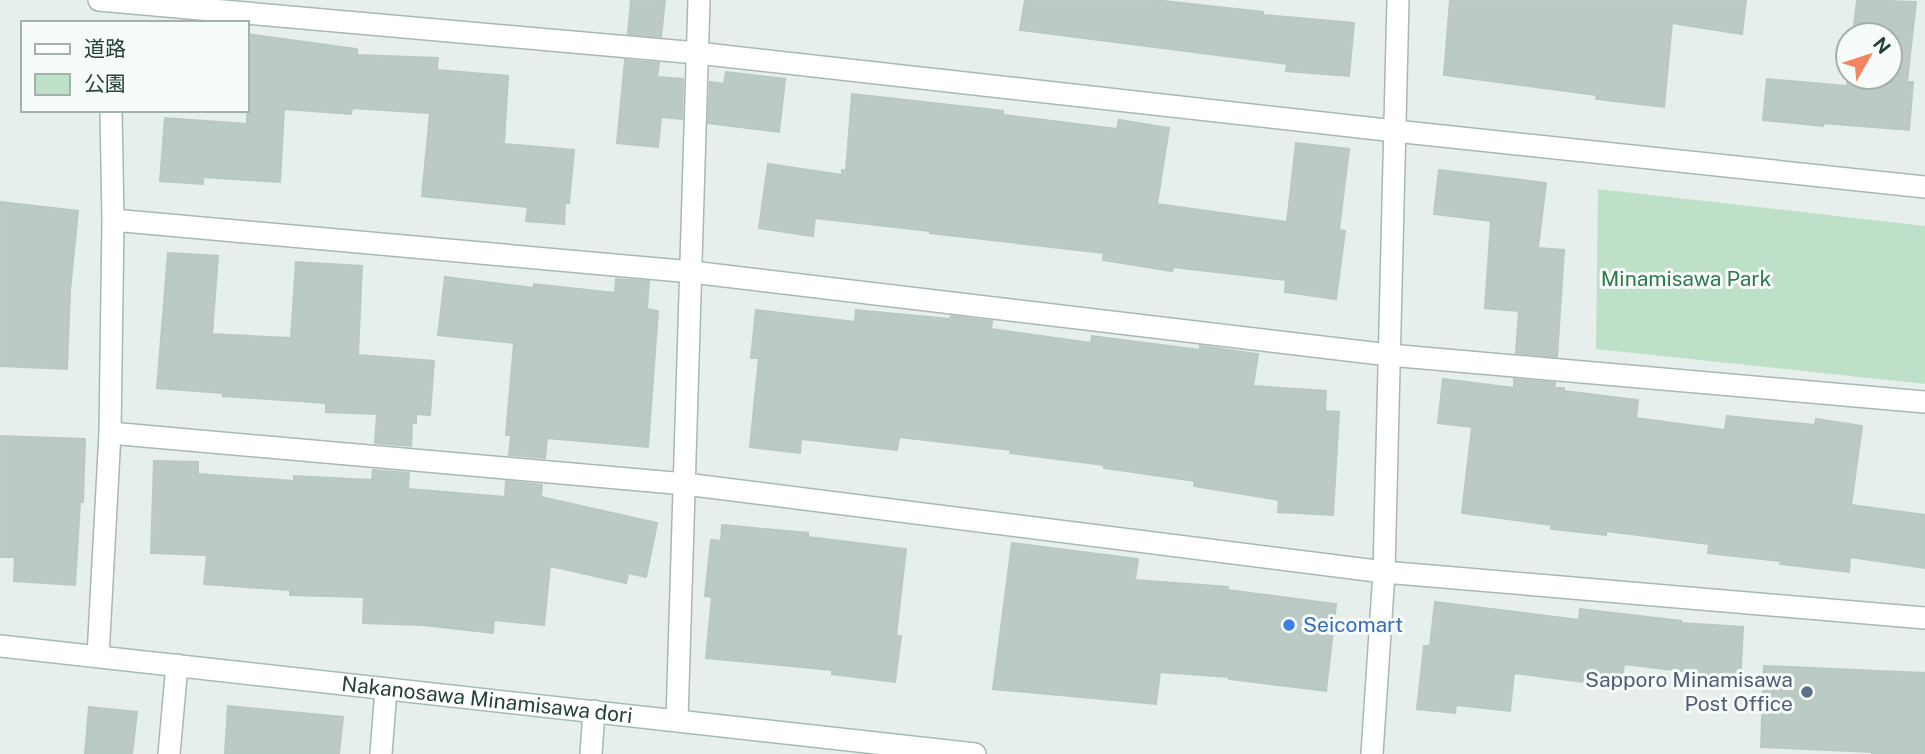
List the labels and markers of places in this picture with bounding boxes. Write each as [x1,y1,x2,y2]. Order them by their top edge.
place label: Seicomart [1303,612,1403,637]
marker: Seicomart [1281,617,1297,633]
place label: Sapporo Minamisawa Post Office [1585,667,1793,716]
marker: Sapporo Minamisawa Post Office [1799,684,1815,700]

